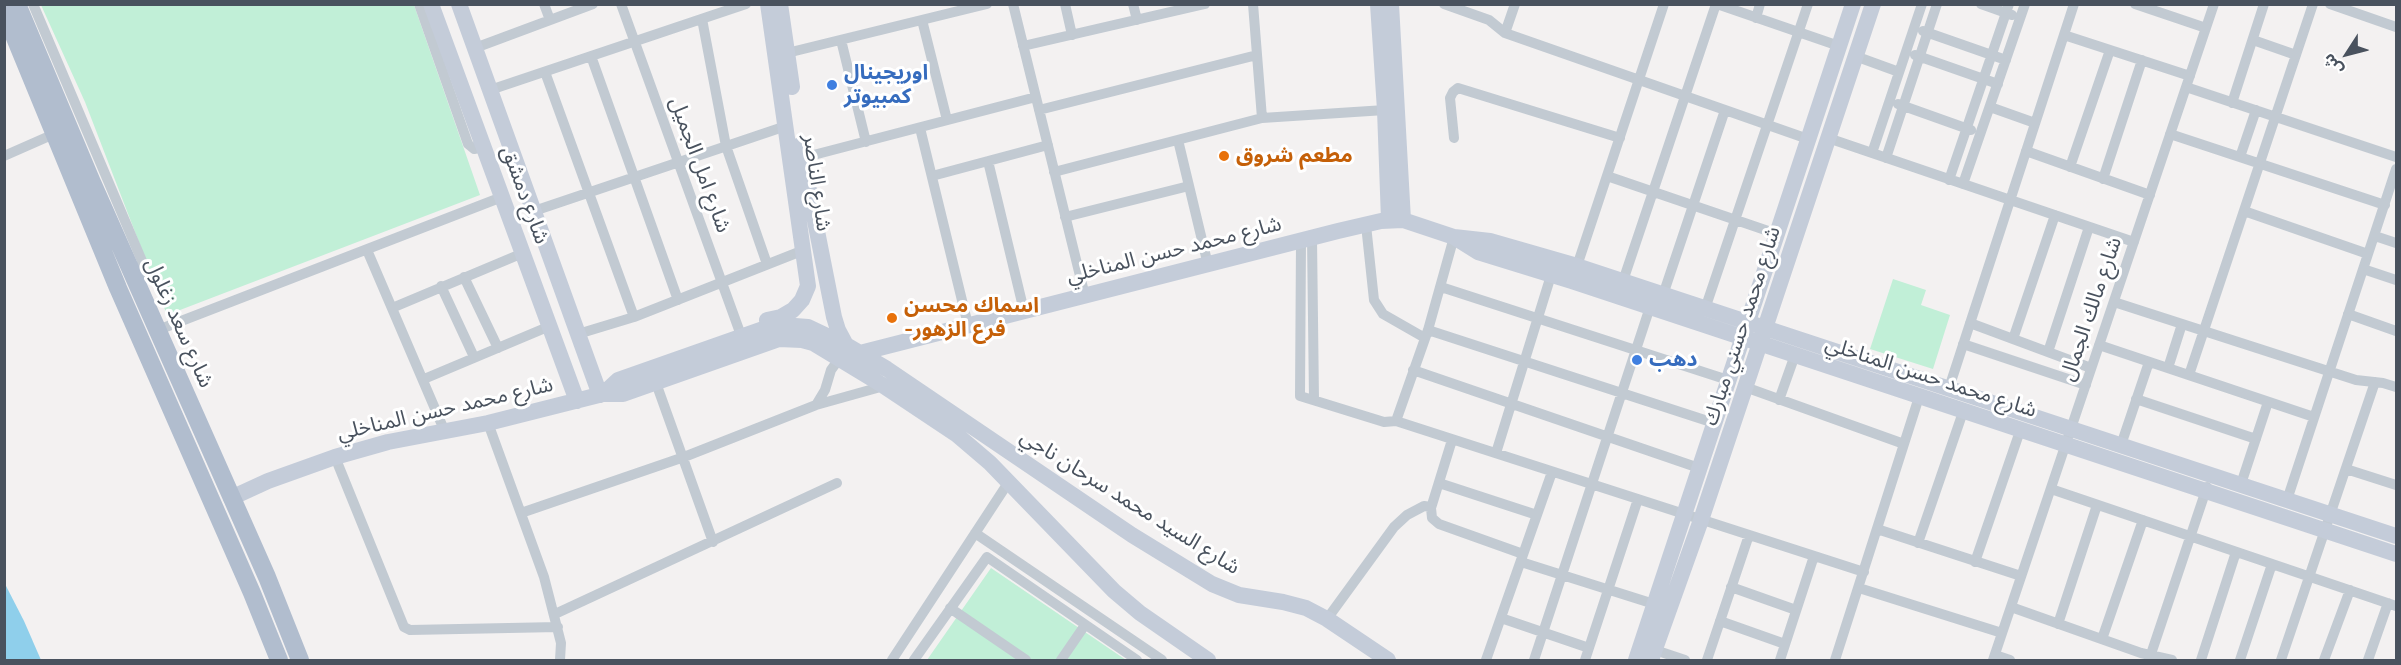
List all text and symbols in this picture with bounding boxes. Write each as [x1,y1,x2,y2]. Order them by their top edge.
north arrow [2317,24,2377,84]
text: ش [2318,50,2347,79]
place label: اوريجينال كمبيوتر [844,60,928,110]
marker: اوريجينال كمبيوتر [825,78,839,92]
street label: شارع امل الجميل [664,94,736,236]
street label: شارع الناصر [798,133,836,233]
street label: شارع دمشق [496,143,554,247]
place label: مطعم شروق [1236,143,1353,169]
marker: مطعم شروق [1217,149,1231,163]
street label: شارع محمد حسن المناخلي [1064,211,1284,289]
street label: شارع محمد حسني مبارك [1698,223,1786,429]
street label: شارع مالك الجمال [2055,234,2127,384]
street label: شارع سعد زغلول [139,254,219,392]
place label: اسماك محسن -فرع الزهور [904,293,1039,343]
marker: اسماك محسن -فرع الزهور [885,311,899,325]
street label: شارع محمد حسن المناخلي [1822,331,2040,423]
place label: دهب [1649,347,1697,373]
marker: دهب [1630,353,1644,367]
street label: شارع محمد حسن المناخلي [335,372,555,446]
street label: شارع السيد محمد سرحان ناجي [1016,424,1244,580]

